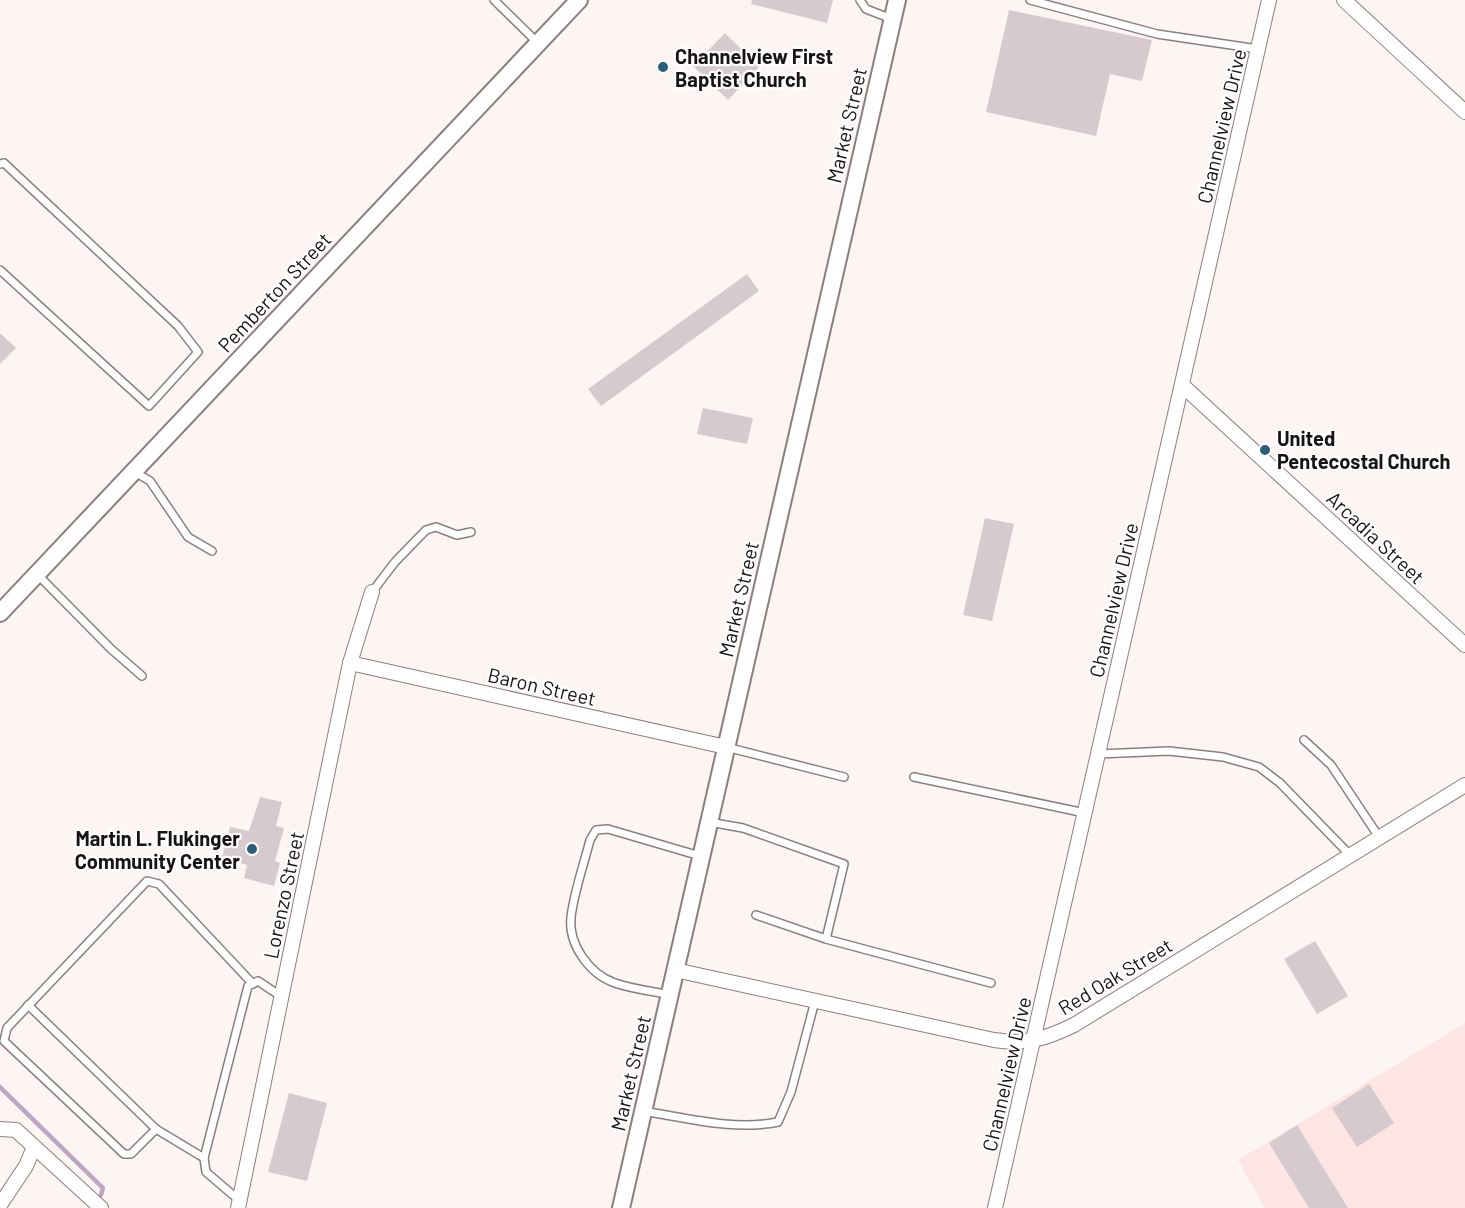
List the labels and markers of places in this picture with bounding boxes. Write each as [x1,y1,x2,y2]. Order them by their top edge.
place label: Channelview First Baptist Church [675,44,833,91]
marker: Channelview First Baptist Church [656,60,670,74]
place label: United Pentecostal Church [1277,426,1451,473]
marker: United Pentecostal Church [1258,443,1272,457]
place label: Martin L. Flukinger Community Center [75,826,240,873]
marker: Martin L. Flukinger Community Center [245,842,259,856]

